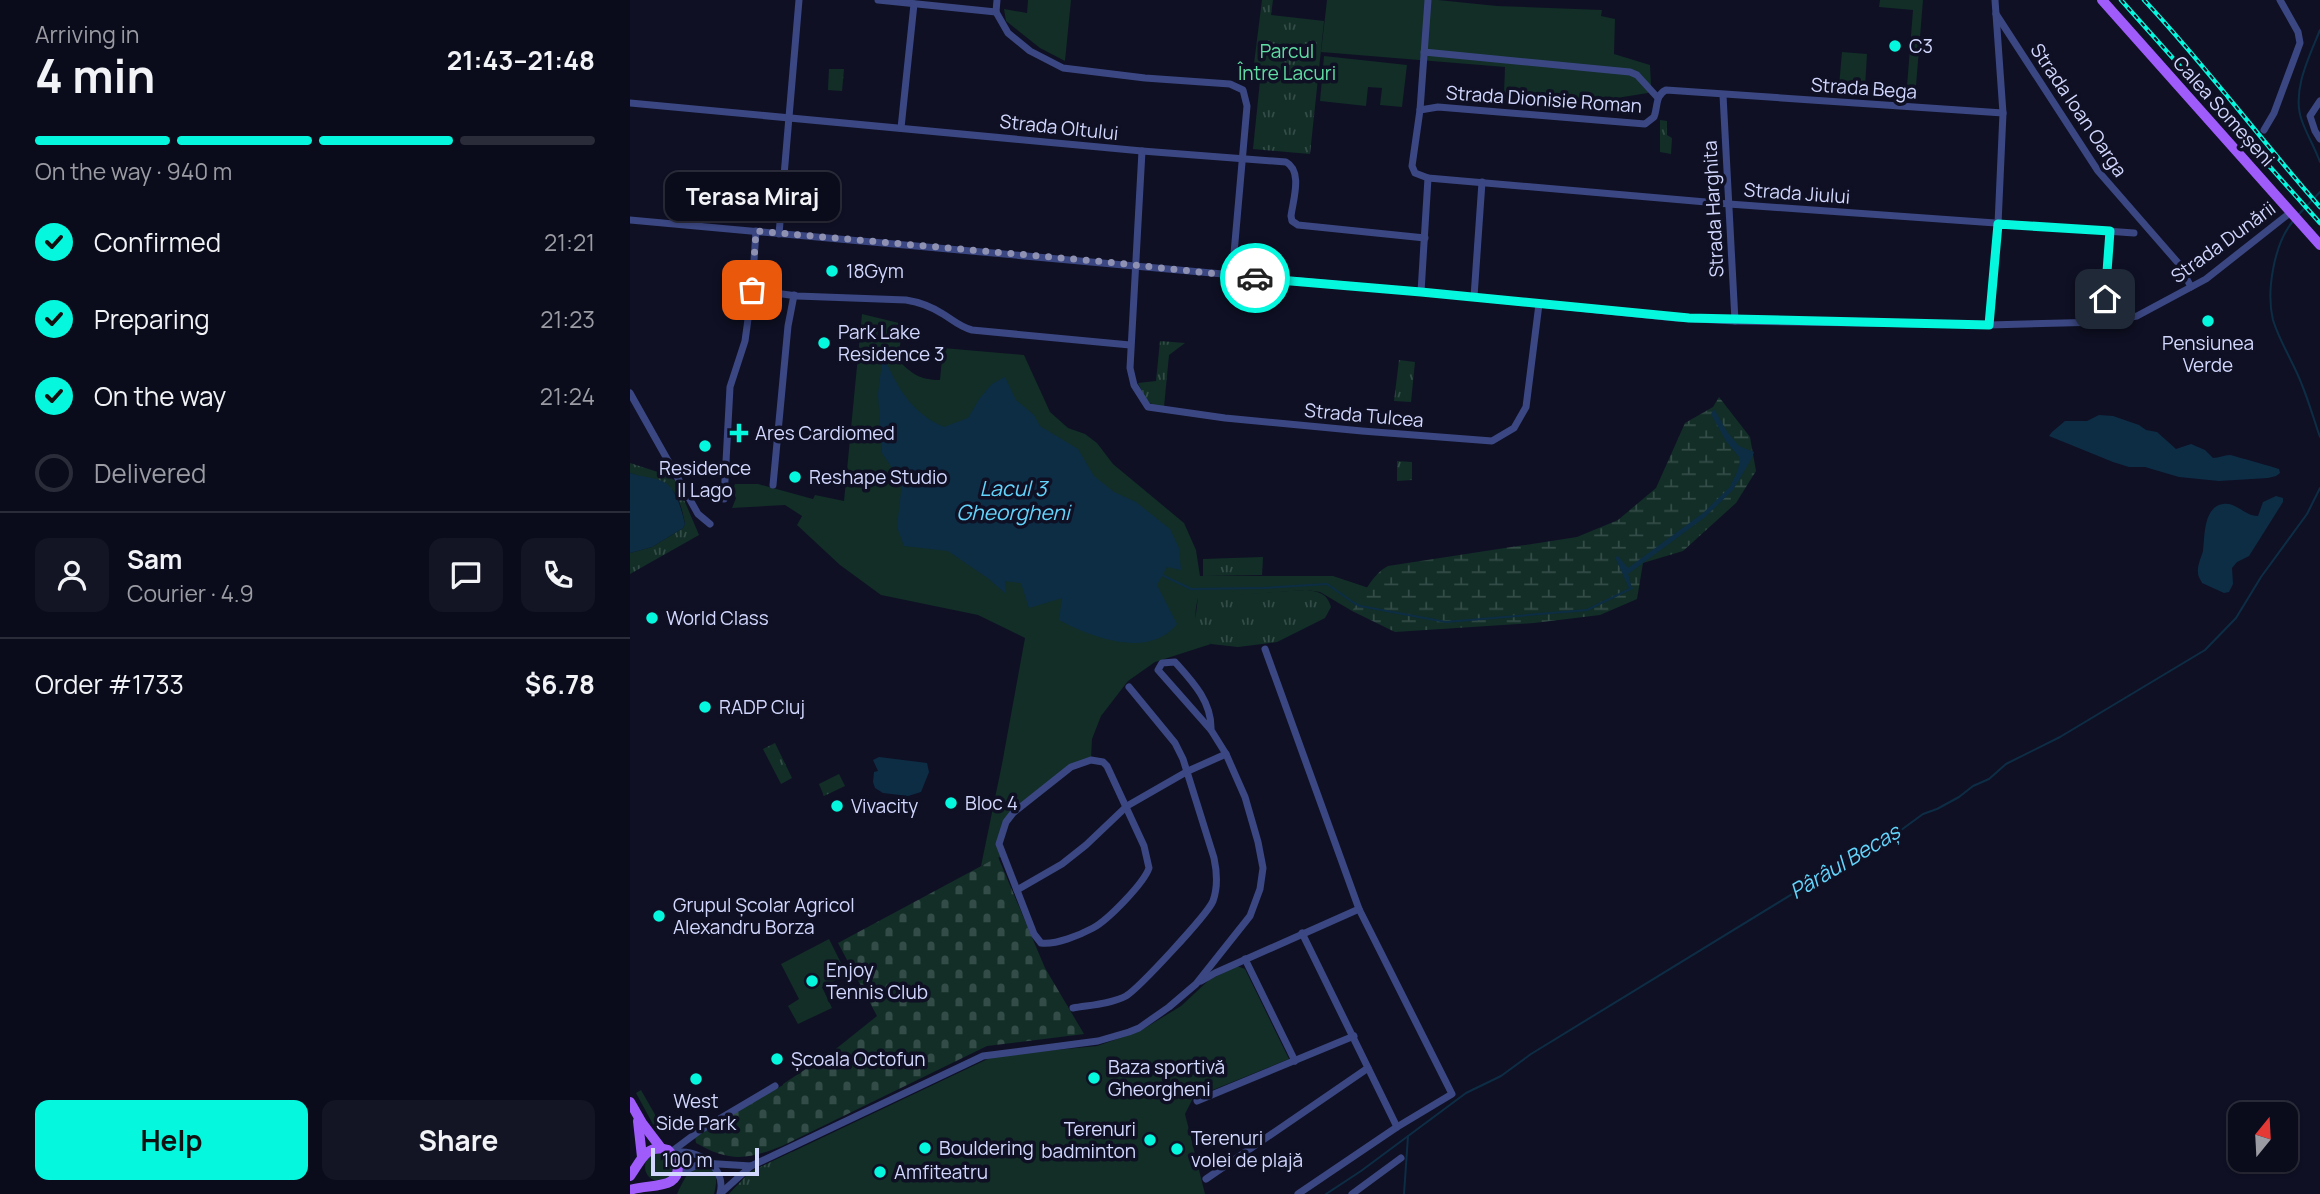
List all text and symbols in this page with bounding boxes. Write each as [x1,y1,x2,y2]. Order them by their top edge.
text: Arriving in [35,18,140,50]
place label: C3 [1909,33,1933,59]
park label: Parcul Între Lacuri [1237,38,1336,86]
marker: C3 [1887,38,1903,54]
street label: Strada Ioan Oarga [2025,38,2133,182]
text: 21:43–21:48 [447,42,595,78]
text: 4 min [35,44,155,107]
street label: Calea Someșeni [2167,50,2281,172]
street label: Strada Bega [1810,71,1918,105]
street label: Strada Dionisie Roman [1445,79,1643,119]
street label: Strada Oltului [998,108,1120,146]
street label: Strada Harghita [1696,140,1730,278]
text: On the way · 940 m [35,155,232,187]
callout: Terasa Miraj [664,171,840,220]
street label: Strada Jiului [1743,176,1851,210]
text: Terasa Miraj [686,180,819,212]
street label: Strada Dunării [2165,195,2281,289]
icon: check [35,223,73,261]
text: Confirmed [94,224,221,260]
text: 21:21 [544,226,595,258]
courier [1220,243,1290,313]
place label: 18Gym [846,258,904,284]
icon: car [1236,259,1274,297]
pin [722,260,782,320]
marker: 18Gym [824,263,840,279]
pin [2075,269,2135,329]
icon: bag [733,271,771,309]
icon: home [2086,280,2124,318]
icon: check [35,300,73,338]
text: Preparing [94,301,210,337]
text: 21:23 [540,303,595,335]
marker: Pensiunea Verde [2200,313,2216,329]
place label: Park Lake Residence 3 [838,319,944,367]
place label: Pensiunea Verde [2162,330,2254,378]
marker: Park Lake Residence 3 [816,335,832,351]
icon: check [35,377,73,415]
text: On the way [94,378,226,414]
text: 21:24 [540,380,595,412]
street label: Strada Tulcea [1303,397,1425,433]
place label: Ares Cardiomed [755,420,895,446]
marker: Ares Cardiomed [729,423,749,443]
marker: Residence Il Lago [697,438,713,454]
text: Delivered [94,455,206,491]
place label: Residence Il Lago [659,455,751,503]
place label: Reshape Studio [809,464,948,490]
marker: Reshape Studio [787,469,803,485]
water label: Lacul 3 Gheorgheni [956,474,1073,526]
button: person [35,538,109,612]
button: chat [429,538,503,612]
button: phone [521,538,595,612]
text: Sam [127,541,182,577]
text: Courier · 4.9 [127,577,254,609]
place label: World Class [666,605,769,631]
marker: World Class [644,610,660,626]
text: Order #1733 [35,666,184,702]
text: $6.78 [525,666,595,702]
place label: RADP Cluj [719,694,805,720]
marker: RADP Cluj [697,699,713,715]
place label: Bloc 4 [965,790,1018,816]
place label: Vivacity [851,793,918,819]
marker: Bloc 4 [943,795,959,811]
marker: Vivacity [829,798,845,814]
water label: Pârâul Becaș [1784,816,1906,905]
place label: Grupul Școlar Agricol Alexandru Borza [673,892,855,940]
marker: Grupul Școlar Agricol Alexandru Borza [651,908,667,924]
place label: Enjoy Tennis Club [826,957,928,1005]
marker: Enjoy Tennis Club [804,973,820,989]
place label: Școala Octofun [791,1046,926,1072]
marker: Școala Octofun [769,1051,785,1067]
place label: Baza sportivă Gheorgheni [1108,1054,1225,1102]
marker: Baza sportivă Gheorgheni [1086,1070,1102,1086]
marker: West Side Park [688,1071,704,1087]
place label: West Side Park [656,1088,737,1136]
button: Help [35,1100,308,1180]
button: Share [322,1100,595,1180]
north arrow [2228,1102,2298,1172]
map controls [2228,1102,2298,1172]
place label: Terenuri badminton [1041,1116,1136,1164]
place label: Terenuri volei de plajă [1191,1125,1303,1173]
marker: Terenuri badminton [1142,1132,1158,1148]
place label: Bouldering [939,1135,1034,1161]
marker: Bouldering [917,1140,933,1156]
marker: Terenuri volei de plajă [1169,1141,1185,1157]
scale bar [651,1145,760,1177]
text: 100 m [662,1147,713,1173]
place label: Amfiteatru [894,1159,988,1185]
marker: Amfiteatru [872,1164,888,1180]

